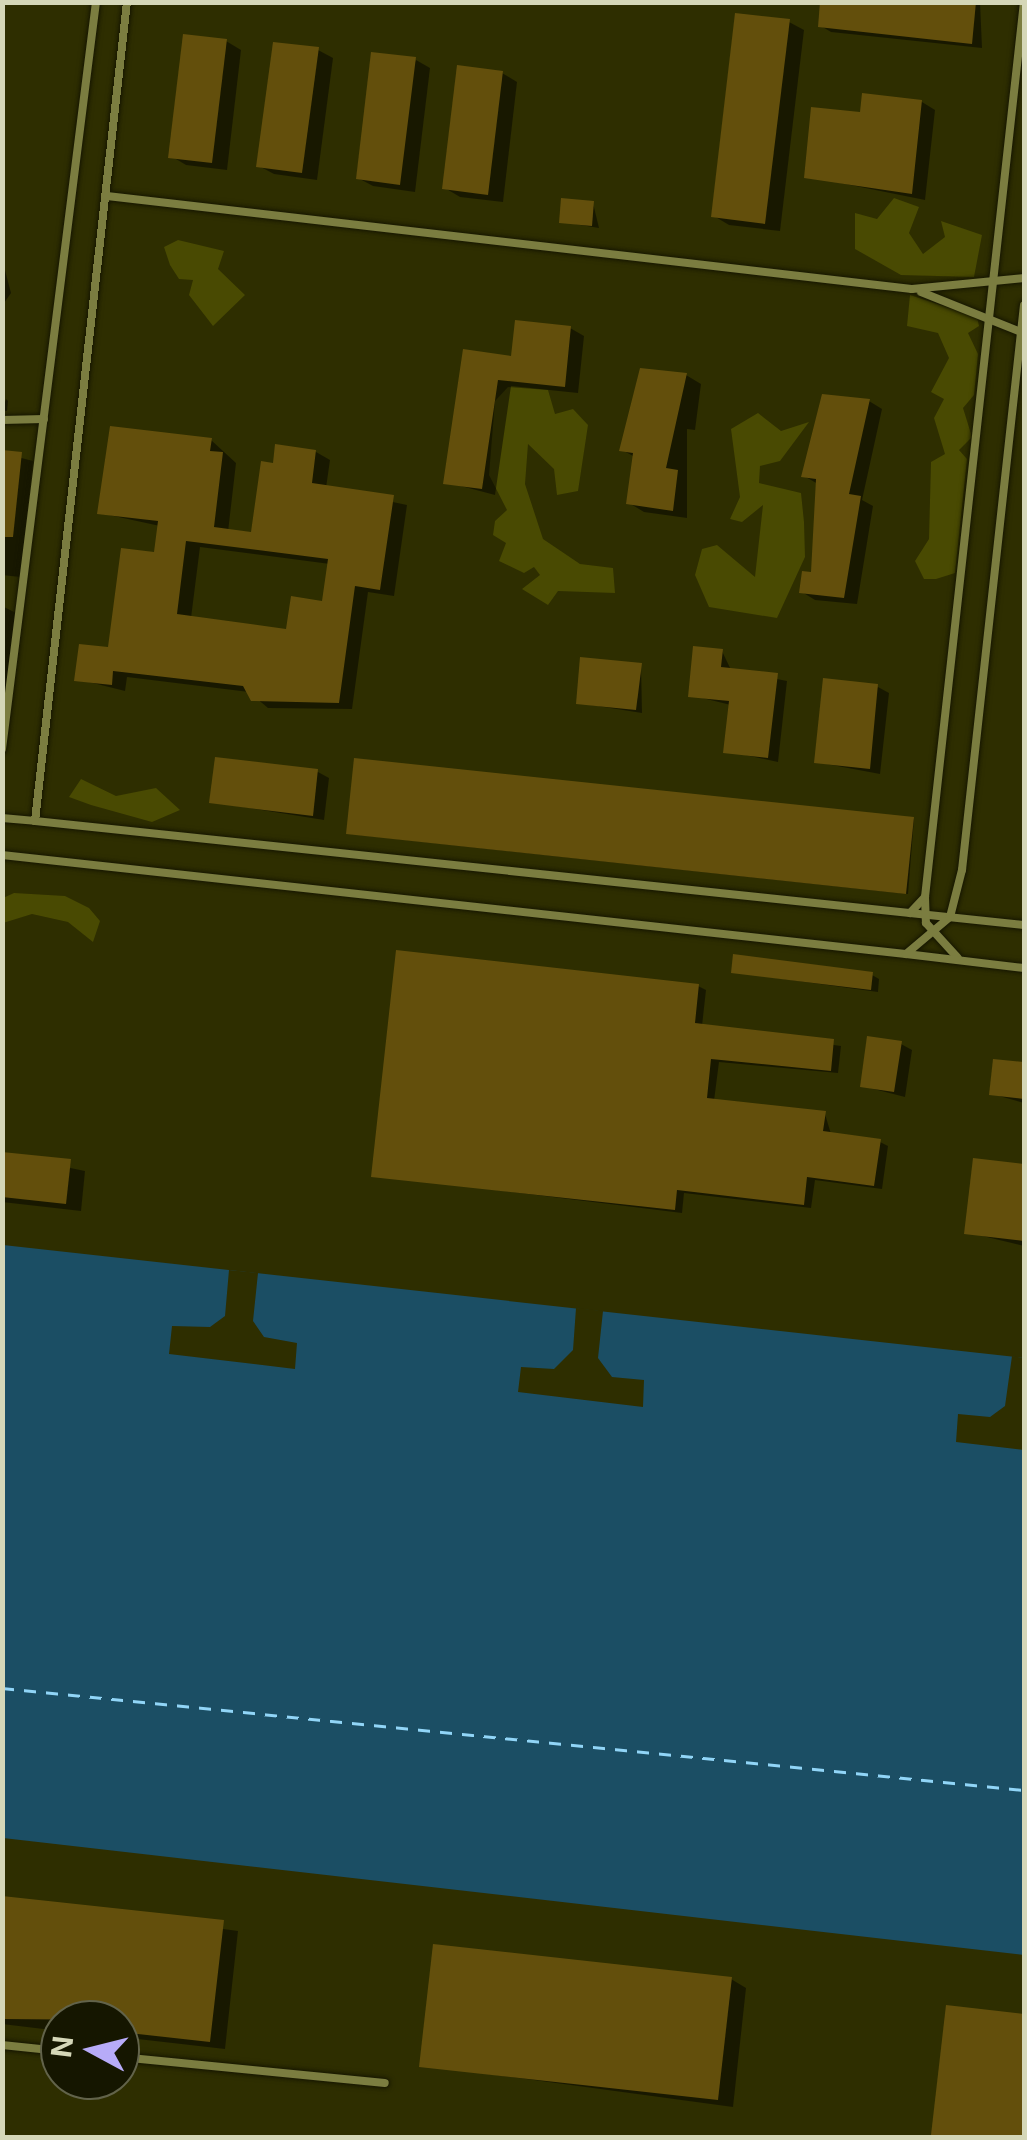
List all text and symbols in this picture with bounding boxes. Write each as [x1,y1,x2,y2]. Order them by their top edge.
north arrow [40,2000,140,2100]
text: N [44,2034,80,2059]

